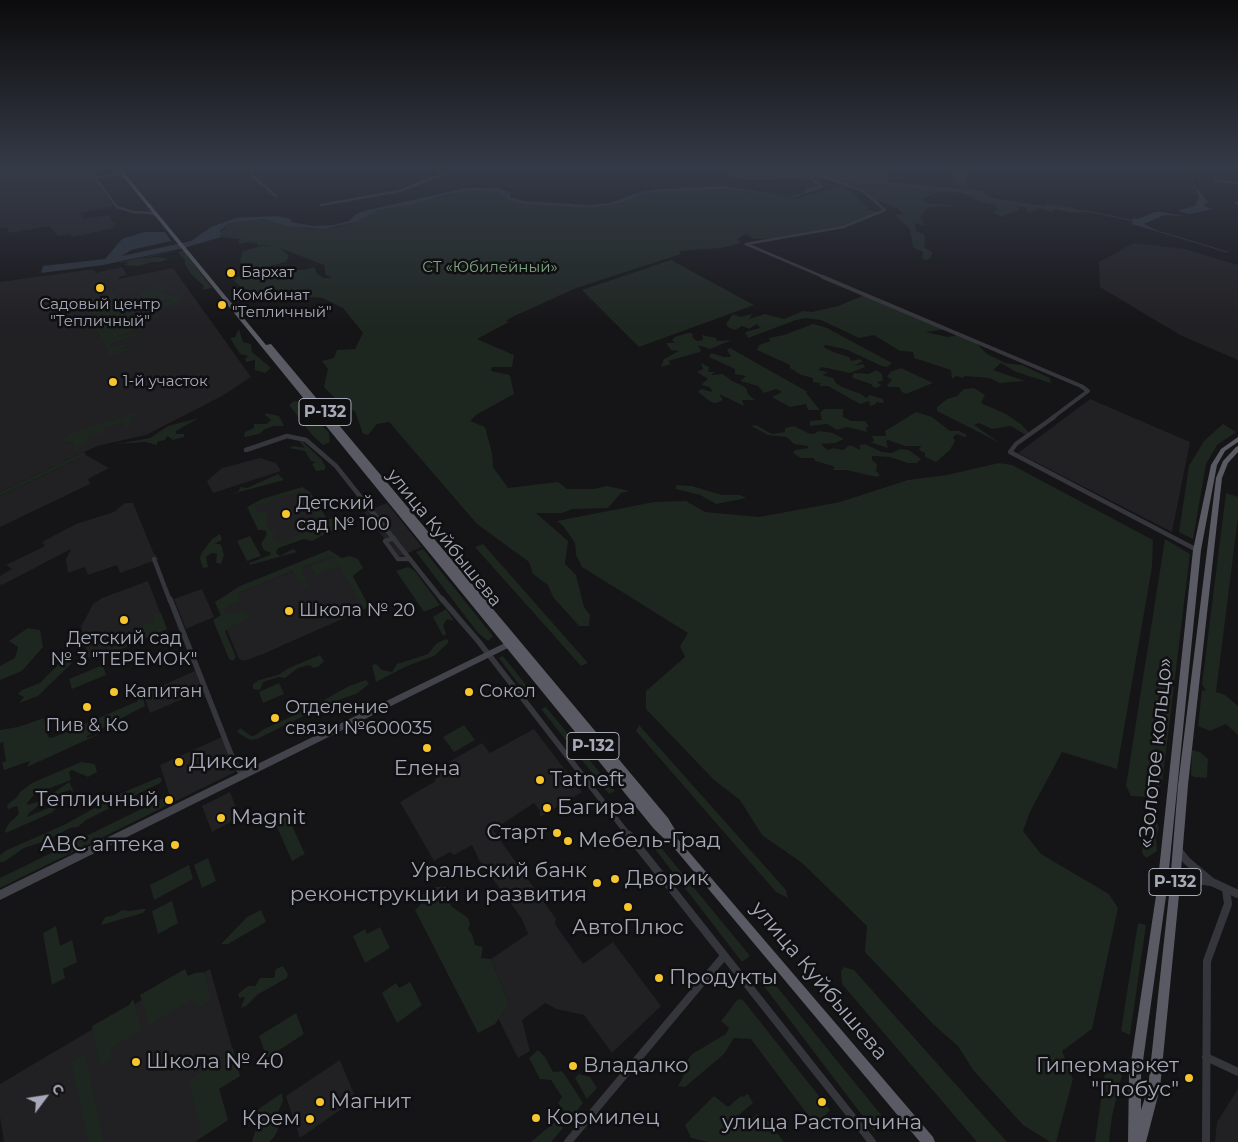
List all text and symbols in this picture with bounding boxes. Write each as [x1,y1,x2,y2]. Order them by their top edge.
park label: СТ «Юбилейный» [422,259,558,277]
place label: Бархат [241,264,294,282]
marker: Бархат [225,267,237,279]
marker: Садовый центр "Тепличный" [94,282,106,294]
place label: Комбинат "Тепличный" [232,287,332,322]
place label: Садовый центр "Тепличный" [40,296,160,331]
marker: Комбинат "Тепличный" [216,299,228,311]
place label: 1-й участок [123,373,208,391]
marker: 1-й участок [107,376,119,388]
road number: Р-132 [299,398,351,426]
street label: улица Куйбышева [382,465,506,611]
place label: Детский сад № 100 [296,493,390,536]
marker: Детский сад № 100 [280,508,292,520]
place label: Школа № 20 [299,600,415,622]
marker: Школа № 20 [283,605,295,617]
marker: Детский сад № 3 "ТЕРЕМОК" [118,614,130,626]
place label: Детский сад № 3 "ТЕРЕМОК" [51,628,197,670]
street label: «Золотое кольцо» [1133,656,1179,850]
place label: Капитан [124,681,203,703]
place label: Сокол [479,681,536,703]
marker: Капитан [108,686,120,698]
marker: Сокол [463,686,475,698]
place label: Отделение связи №600035 [285,697,432,740]
marker: Пив & Ко [81,701,93,713]
marker: Отделение связи №600035 [269,712,281,724]
place label: Пив & Ко [45,715,129,737]
road number: Р-132 [567,732,619,759]
marker: Елена [421,742,433,754]
place label: Дикси [189,749,258,775]
marker: Дикси [173,756,185,768]
place label: Елена [394,756,460,782]
place label: Tatneft [550,767,625,793]
marker: Tatneft [534,774,546,786]
place label: Тепличный [35,787,159,813]
marker: Тепличный [163,794,175,806]
place label: Багира [557,795,635,821]
marker: Багира [541,802,553,814]
place label: Magnit [231,805,306,831]
marker: Magnit [215,812,227,824]
place label: Старт [486,820,547,846]
marker: Старт [551,827,563,839]
place label: Мебель-Град [578,828,721,854]
place label: АВС аптека [40,832,165,858]
marker: Мебель-Град [562,835,574,847]
marker: АВС аптека [169,839,181,851]
place label: Уральский банк реконструкции и развития [290,858,587,908]
place label: Дворик [625,866,709,892]
road number: Р-132 [1149,869,1201,896]
marker: Дворик [609,873,621,885]
marker: Уральский банк реконструкции и развития [591,877,603,889]
street label: улица Куйбышева [745,897,893,1065]
marker: АвтоПлюс [622,901,634,913]
place label: АвтоПлюс [572,915,684,941]
place label: Продукты [669,965,778,991]
marker: Продукты [653,972,665,984]
place label: Школа № 40 [146,1049,284,1075]
place label: Владалко [583,1053,689,1079]
place label: Гипермаркет "Глобус" [1036,1053,1179,1103]
marker: Школа № 40 [130,1056,142,1068]
marker: Владалко [567,1060,579,1072]
north arrow [20,1072,70,1122]
marker: Гипермаркет "Глобус" [1183,1072,1195,1084]
text: С [48,1080,68,1098]
place label: Магнит [330,1089,411,1115]
marker: Магнит [314,1096,326,1108]
marker: улица Растопчина [816,1096,828,1108]
place label: Кормилец [546,1105,660,1131]
place label: Крем [241,1106,300,1132]
place label: улица Растопчина [722,1110,922,1136]
marker: Кормилец [530,1112,542,1124]
marker: Крем [304,1113,316,1125]

